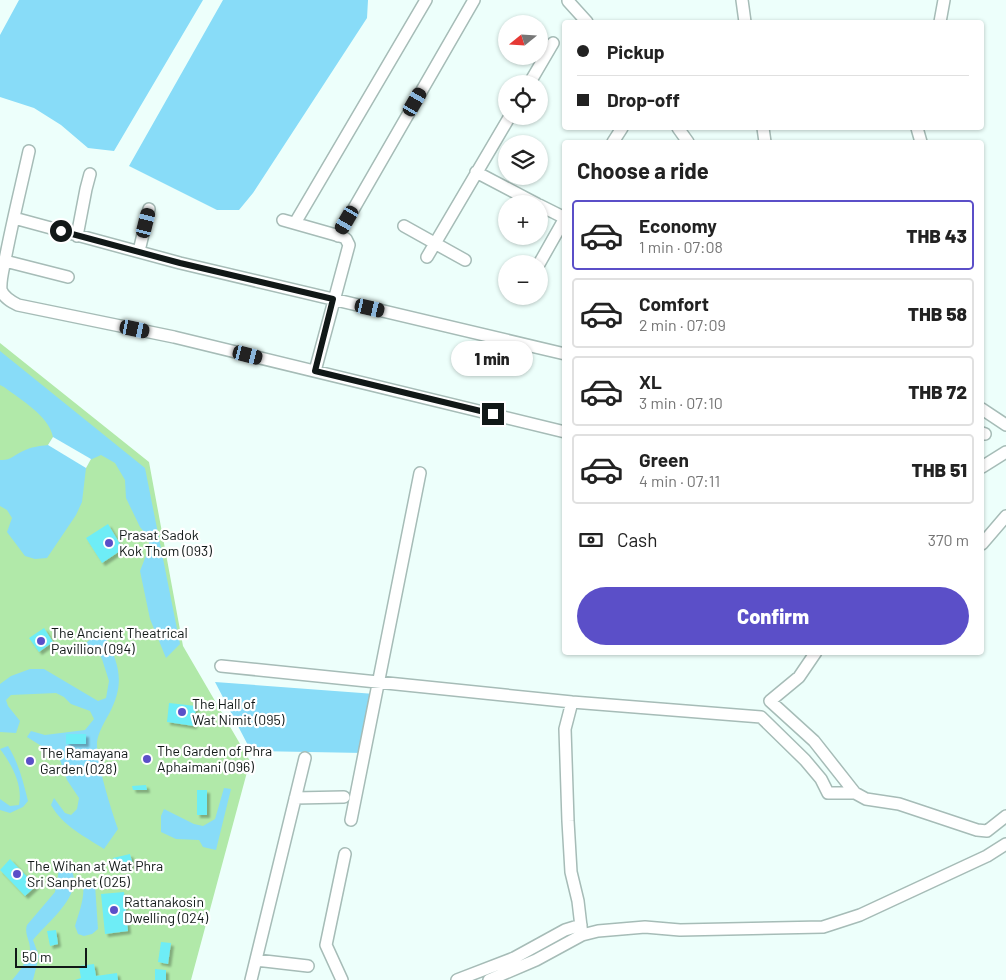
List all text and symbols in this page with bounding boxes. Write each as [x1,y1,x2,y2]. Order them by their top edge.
north arrow [498,15,548,65]
map controls [498,15,548,305]
text: Pickup [607,40,665,63]
button: locate [498,75,548,125]
car [401,85,428,119]
text: Drop-off [607,88,680,111]
button: layers [498,135,548,185]
text: Choose a ride [577,157,709,183]
button: + [498,195,548,245]
car [333,203,360,237]
car [135,207,156,239]
icon: car [579,213,624,258]
text: Economy [639,214,717,237]
route start [50,220,72,242]
text: THB 43 [906,224,967,247]
text: 1 min · 07:08 [639,237,723,256]
button: − [498,255,548,305]
icon: car [579,291,624,336]
text: Comfort [639,292,709,315]
car [353,297,386,319]
text: THB 58 [908,302,967,325]
text: 2 min · 07:09 [639,315,726,334]
car [118,319,151,339]
callout: 1 min [452,342,534,376]
car [231,344,264,366]
text: 1 min [474,349,510,368]
icon: car [579,369,624,414]
text: XL [639,370,662,393]
text: THB 72 [908,380,967,403]
text: 3 min · 07:10 [639,393,723,412]
route end [482,403,504,425]
icon: car [579,447,624,492]
text: Green [639,448,689,471]
text: THB 51 [911,458,967,481]
text: 4 min · 07:11 [639,471,720,490]
place label: Prasat Sadok Kok Thom (093) [119,526,212,559]
icon: cash [577,526,605,554]
text: Cash [617,528,658,551]
text: 370 m [928,530,969,549]
marker: Prasat Sadok Kok Thom (093) [103,537,115,549]
button: Confirm [577,587,969,645]
place label: The Ancient Theatrical Pavillion (094) [51,624,188,657]
marker: The Ancient Theatrical Pavillion (094) [35,635,47,647]
place label: The Hall of Wat Nimit (095) [192,695,285,728]
marker: The Hall of Wat Nimit (095) [176,706,188,718]
place label: The Garden of Phra Aphaimani (096) [157,742,272,775]
place label: The Ramayana Garden (028) [40,744,128,777]
marker: The Garden of Phra Aphaimani (096) [141,753,153,765]
marker: The Ramayana Garden (028) [24,755,36,767]
place label: The Wihan at Wat Phra Sri Sanphet (025) [27,857,163,890]
marker: The Wihan at Wat Phra Sri Sanphet (025) [11,868,23,880]
place label: Rattanakosin Dwelling (024) [124,893,208,926]
marker: Rattanakosin Dwelling (024) [108,904,120,916]
scale bar [15,945,88,968]
text: 50 m [22,948,51,965]

